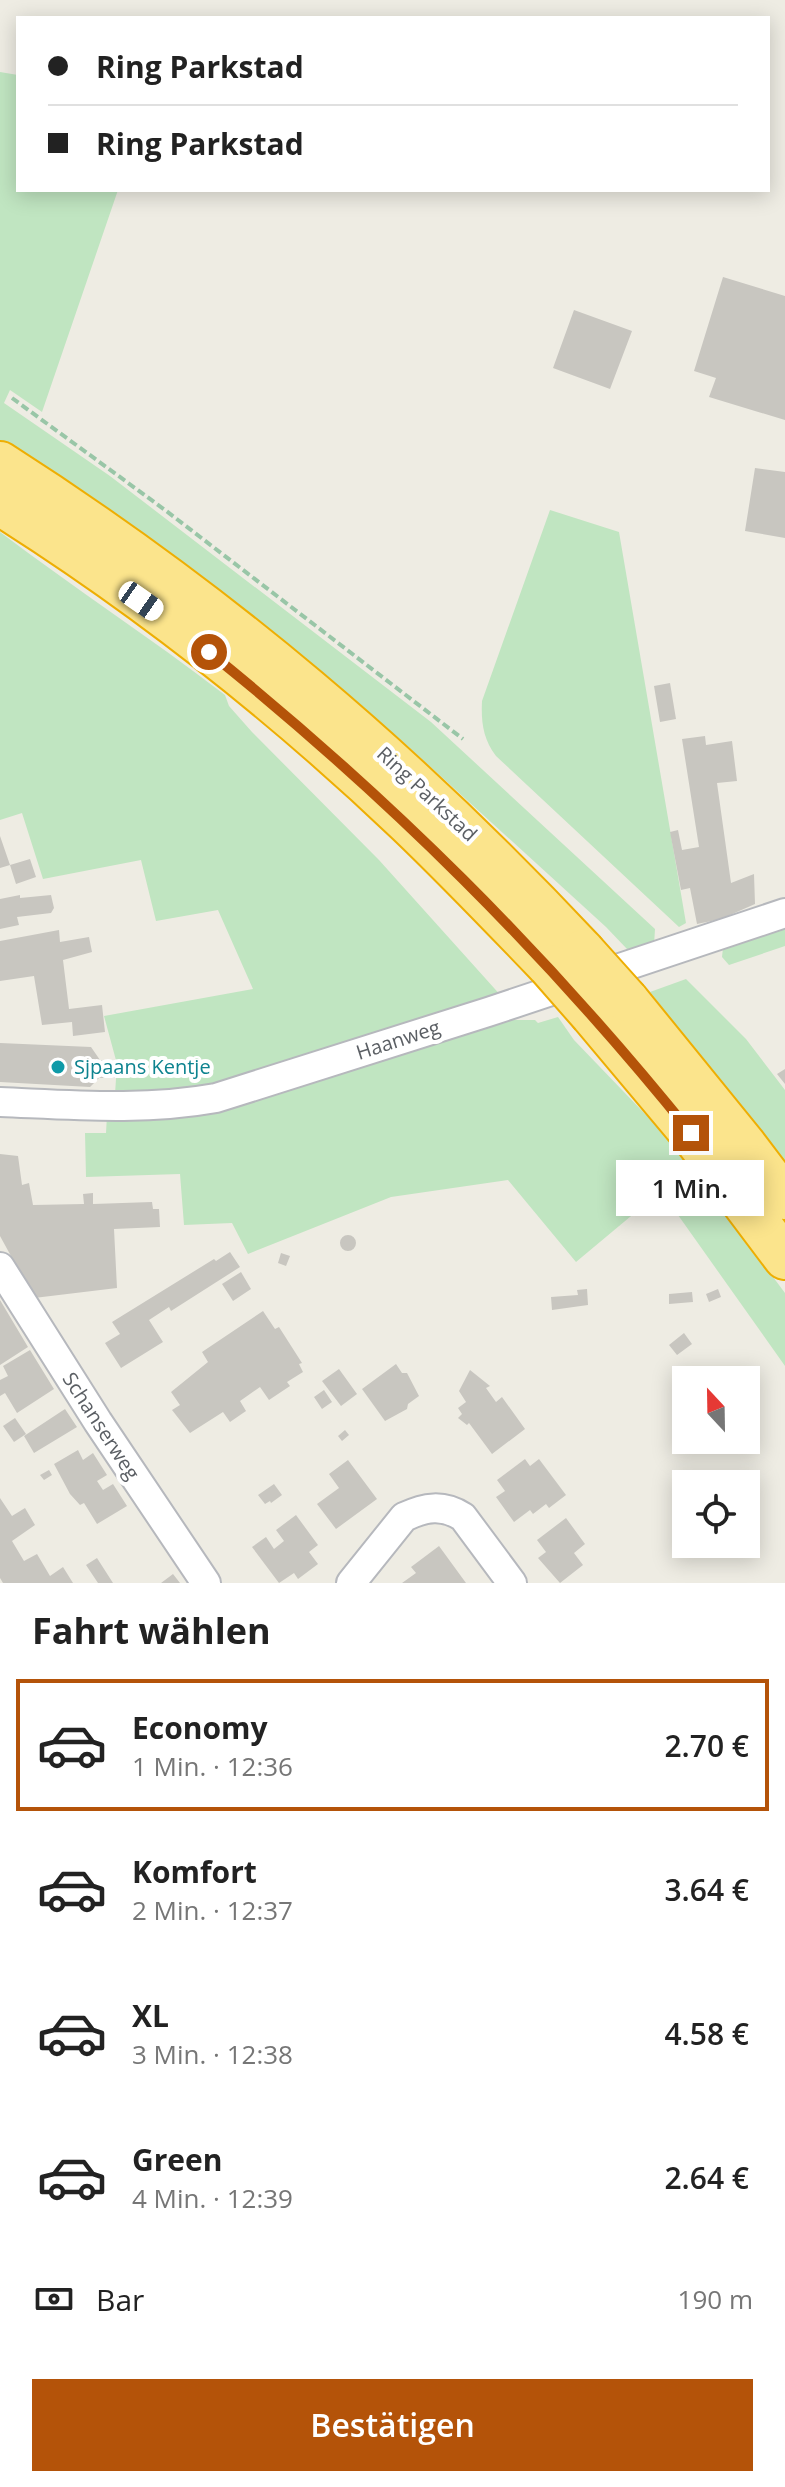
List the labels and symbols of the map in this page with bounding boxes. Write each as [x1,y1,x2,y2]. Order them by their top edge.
car [114,577,168,625]
route start [191,634,227,670]
street label: Ring Parkstad [371,740,483,847]
street label: Haanweg [352,1013,443,1066]
place label: Sjpaans Kentje [74,1053,211,1080]
marker: Sjpaans Kentje [49,1058,67,1076]
route end [673,1115,709,1151]
callout: 1 Min. [617,1161,765,1217]
north arrow [672,1366,760,1454]
street label: Schanserweg [57,1367,146,1485]

